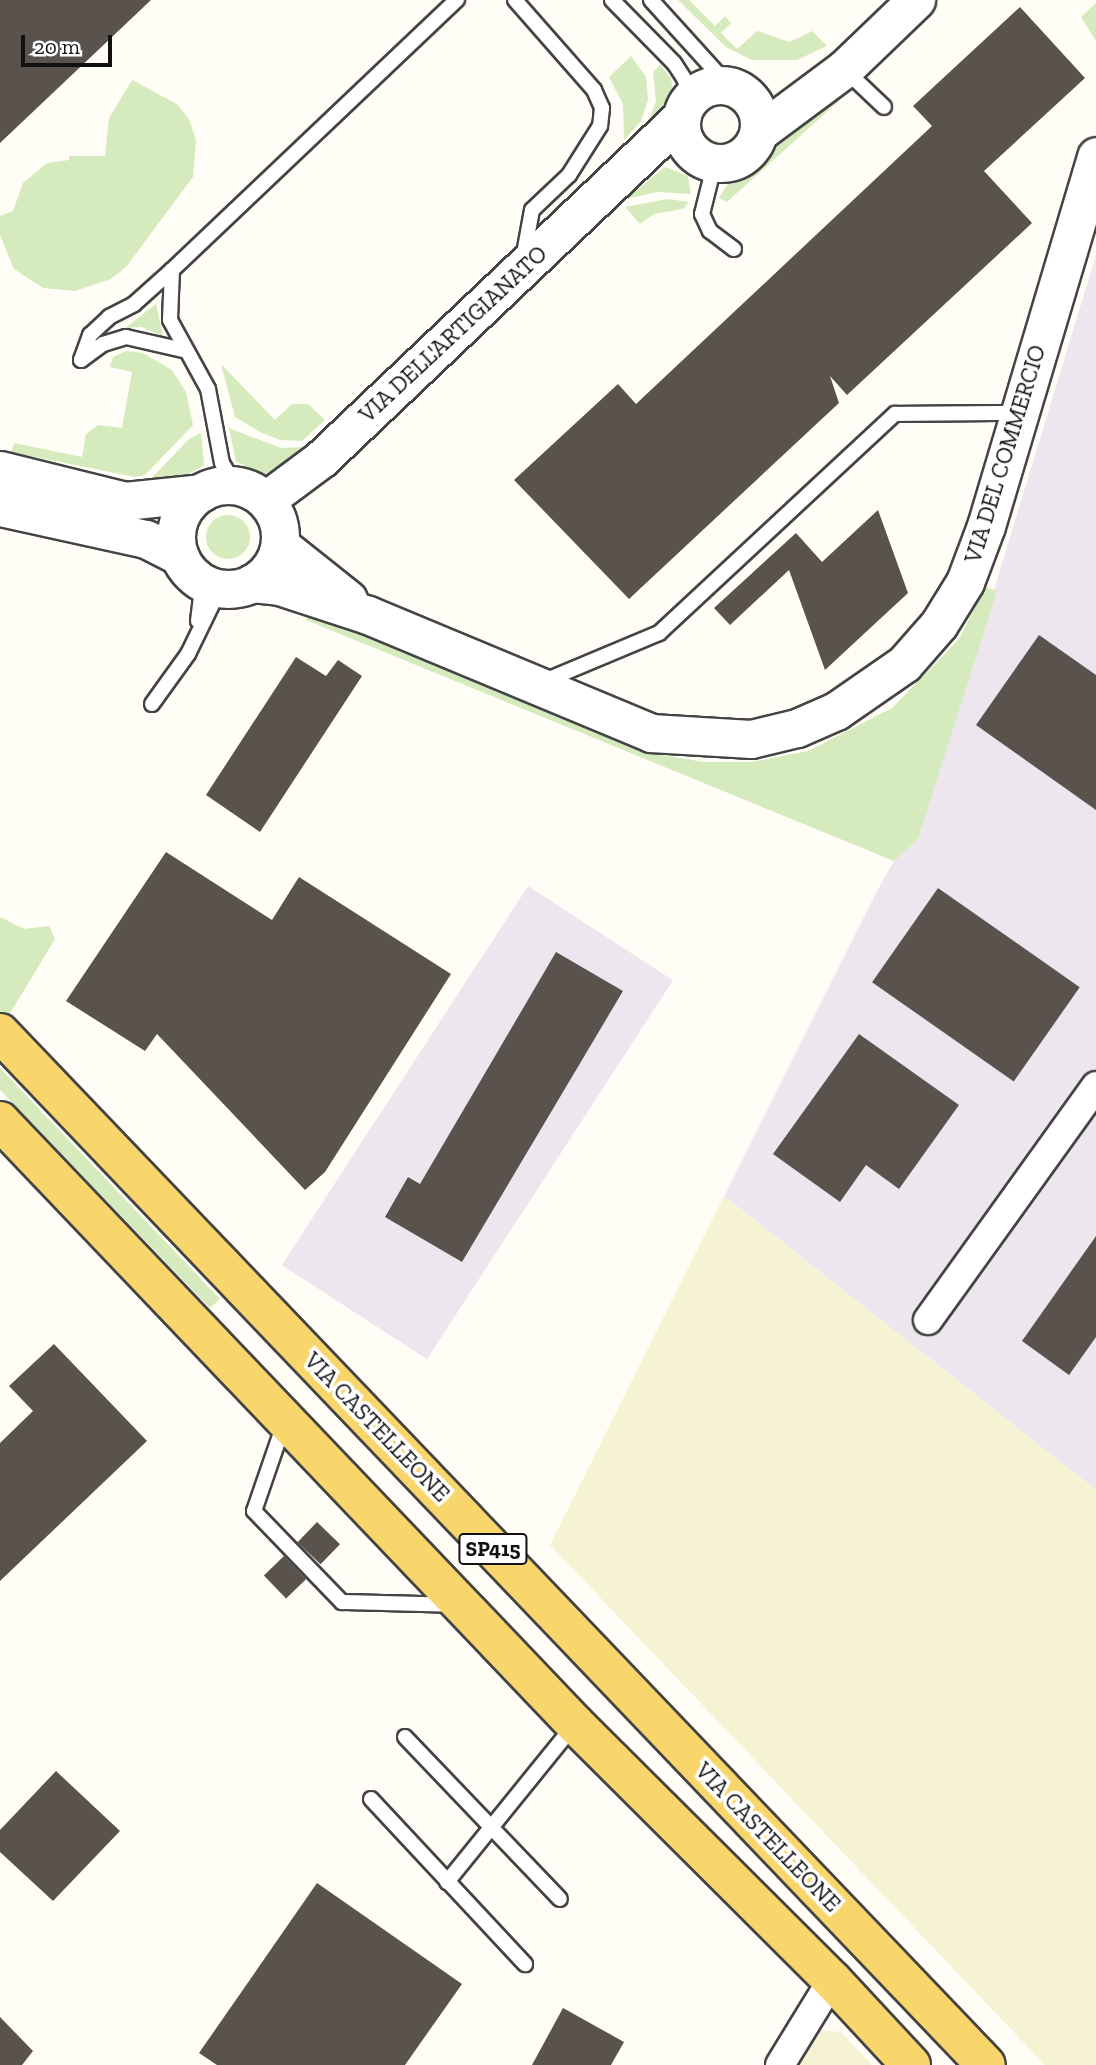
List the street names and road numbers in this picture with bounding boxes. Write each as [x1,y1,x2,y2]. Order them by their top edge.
street label: VIA DELL'ARTIGIANATO [353,239,553,429]
street label: VIA DEL COMMERCIO [958,341,1052,567]
street label: VIA CASTELLEONE [298,1346,456,1508]
road number: SP415 [458,1532,528,1566]
street label: VIA CASTELLEONE [689,1756,847,1918]

